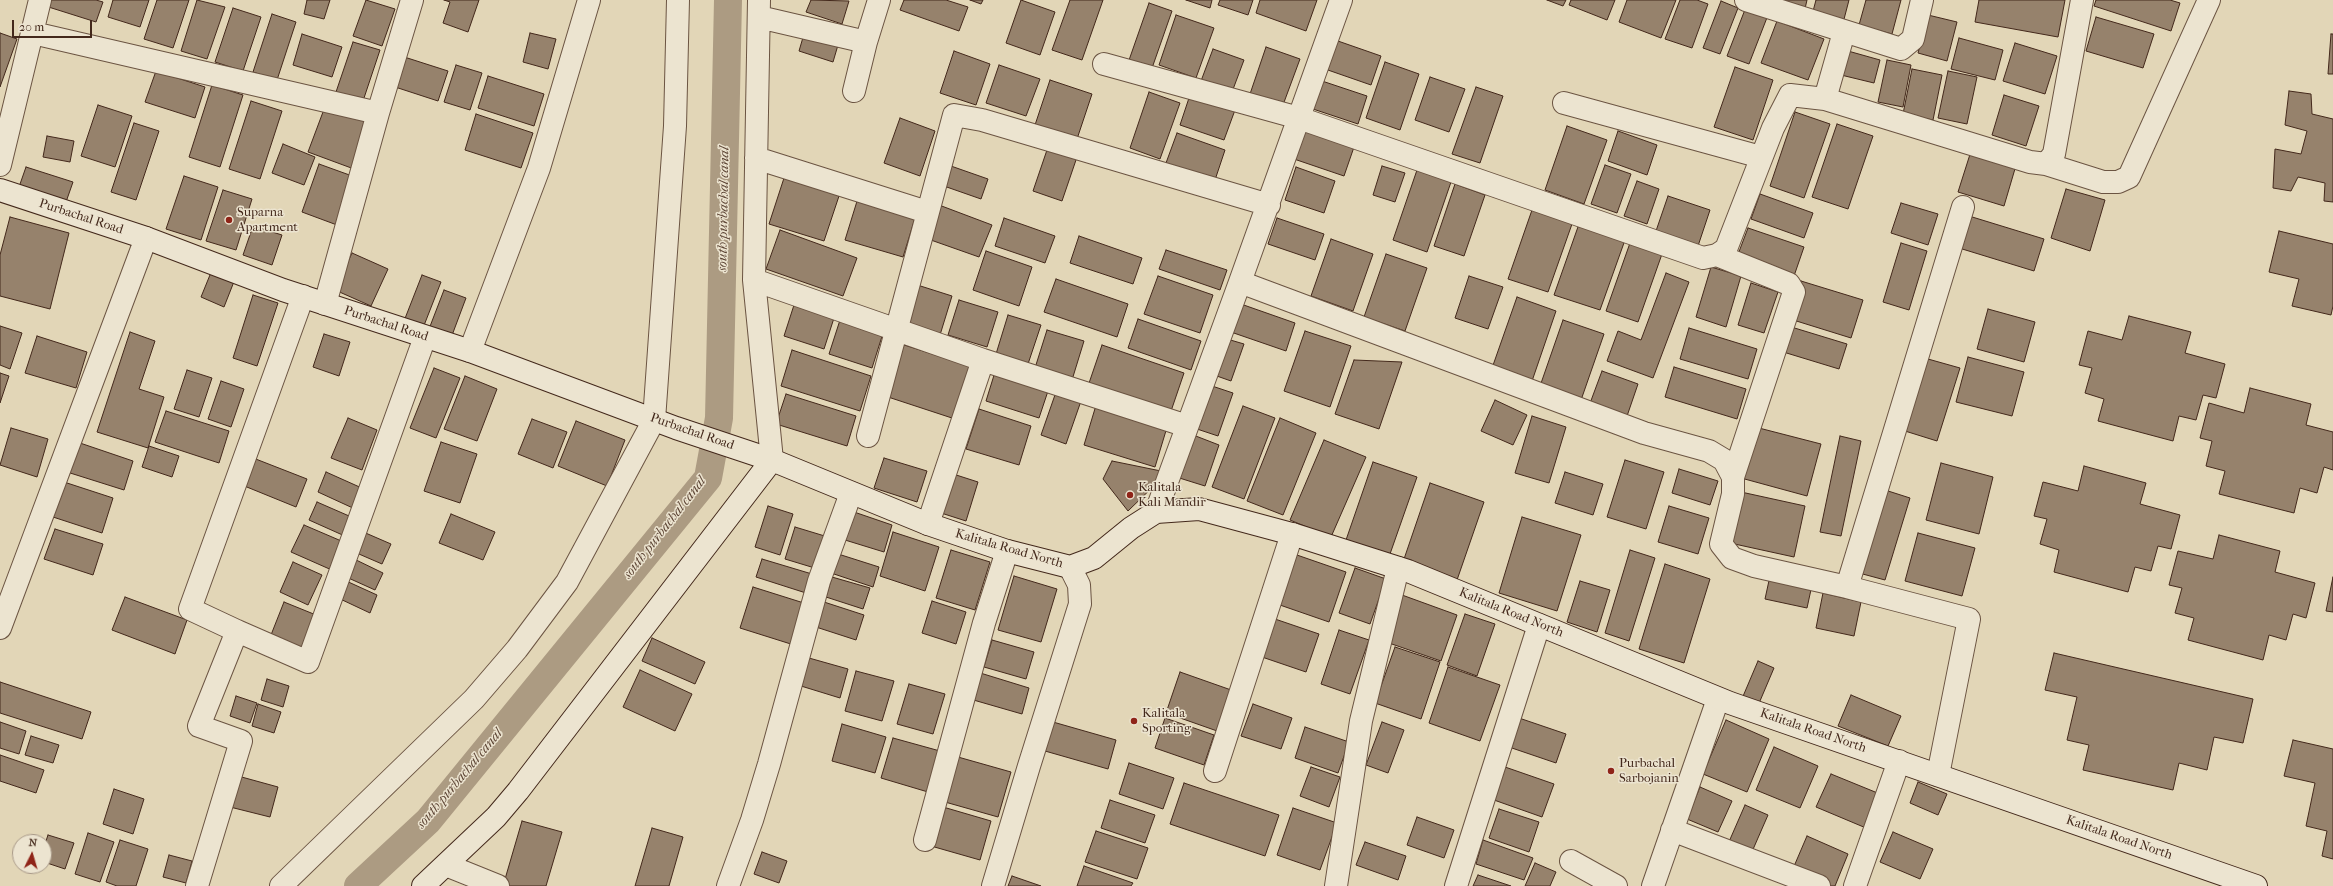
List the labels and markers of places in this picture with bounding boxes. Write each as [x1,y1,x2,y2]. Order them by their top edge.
place label: Suparna Apartment [237,205,298,236]
marker: Suparna Apartment [224,215,234,225]
place label: Kalitala Kali Mandir [1138,480,1206,511]
marker: Kalitala Kali Mandir [1125,490,1135,500]
place label: Kalitala Sporting [1142,706,1191,737]
marker: Kalitala Sporting [1129,716,1139,726]
place label: Purbachal Sarbojanin [1619,756,1679,787]
marker: Purbachal Sarbojanin [1606,766,1616,776]

